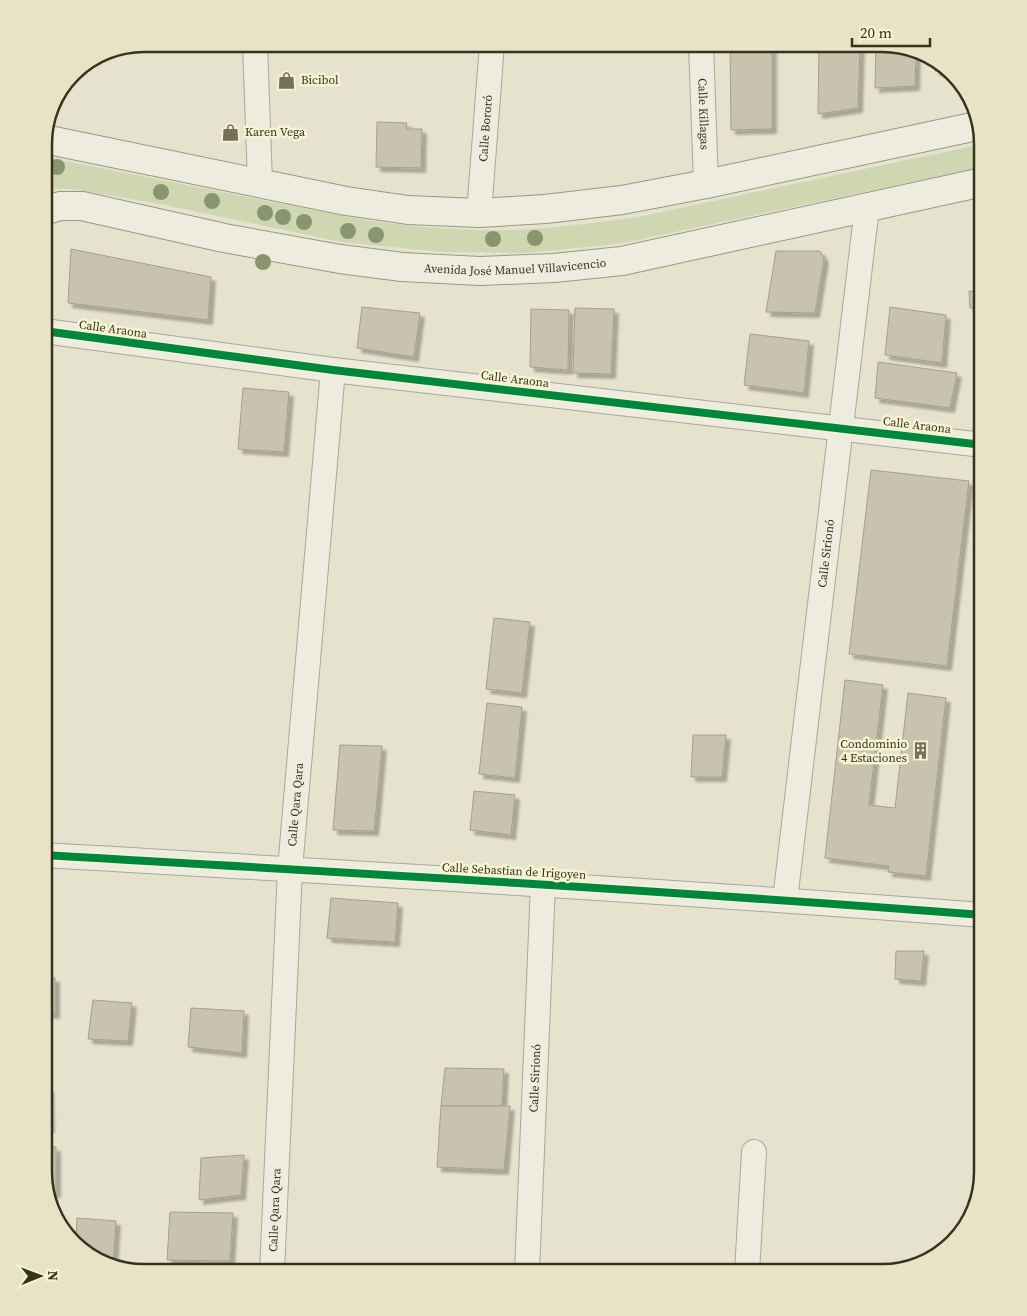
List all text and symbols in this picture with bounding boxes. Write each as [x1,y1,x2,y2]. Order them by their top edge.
scale bar [852,15,930,47]
text: 20 m [860,22,892,43]
shop icon: Bicibol [277,70,297,90]
place label: Bicibol [301,72,339,88]
street label: Calle Killagas [694,78,713,150]
street label: Calle Bororó [475,94,496,162]
shop icon: Karen Vega [221,122,241,142]
place label: Karen Vega [245,124,306,140]
street label: Avenida José Manuel Villavicencio [424,255,607,279]
street label: Calle Araona [78,316,149,342]
street label: Calle Araona [480,367,551,391]
street label: Calle Araona [882,413,953,437]
street label: Calle Sirionó [814,518,838,588]
place label: Condominio 4 Estaciones [840,736,907,766]
building icon: Condominio 4 Estaciones [911,741,931,761]
street label: Calle Qara Qara [284,761,307,847]
street label: Calle Sebastian de Irigoyen [441,859,587,883]
street label: Calle Sirionó [526,1043,544,1113]
street label: Calle Qara Qara [265,1167,285,1252]
north arrow [15,1251,65,1301]
text: N [43,1270,63,1281]

